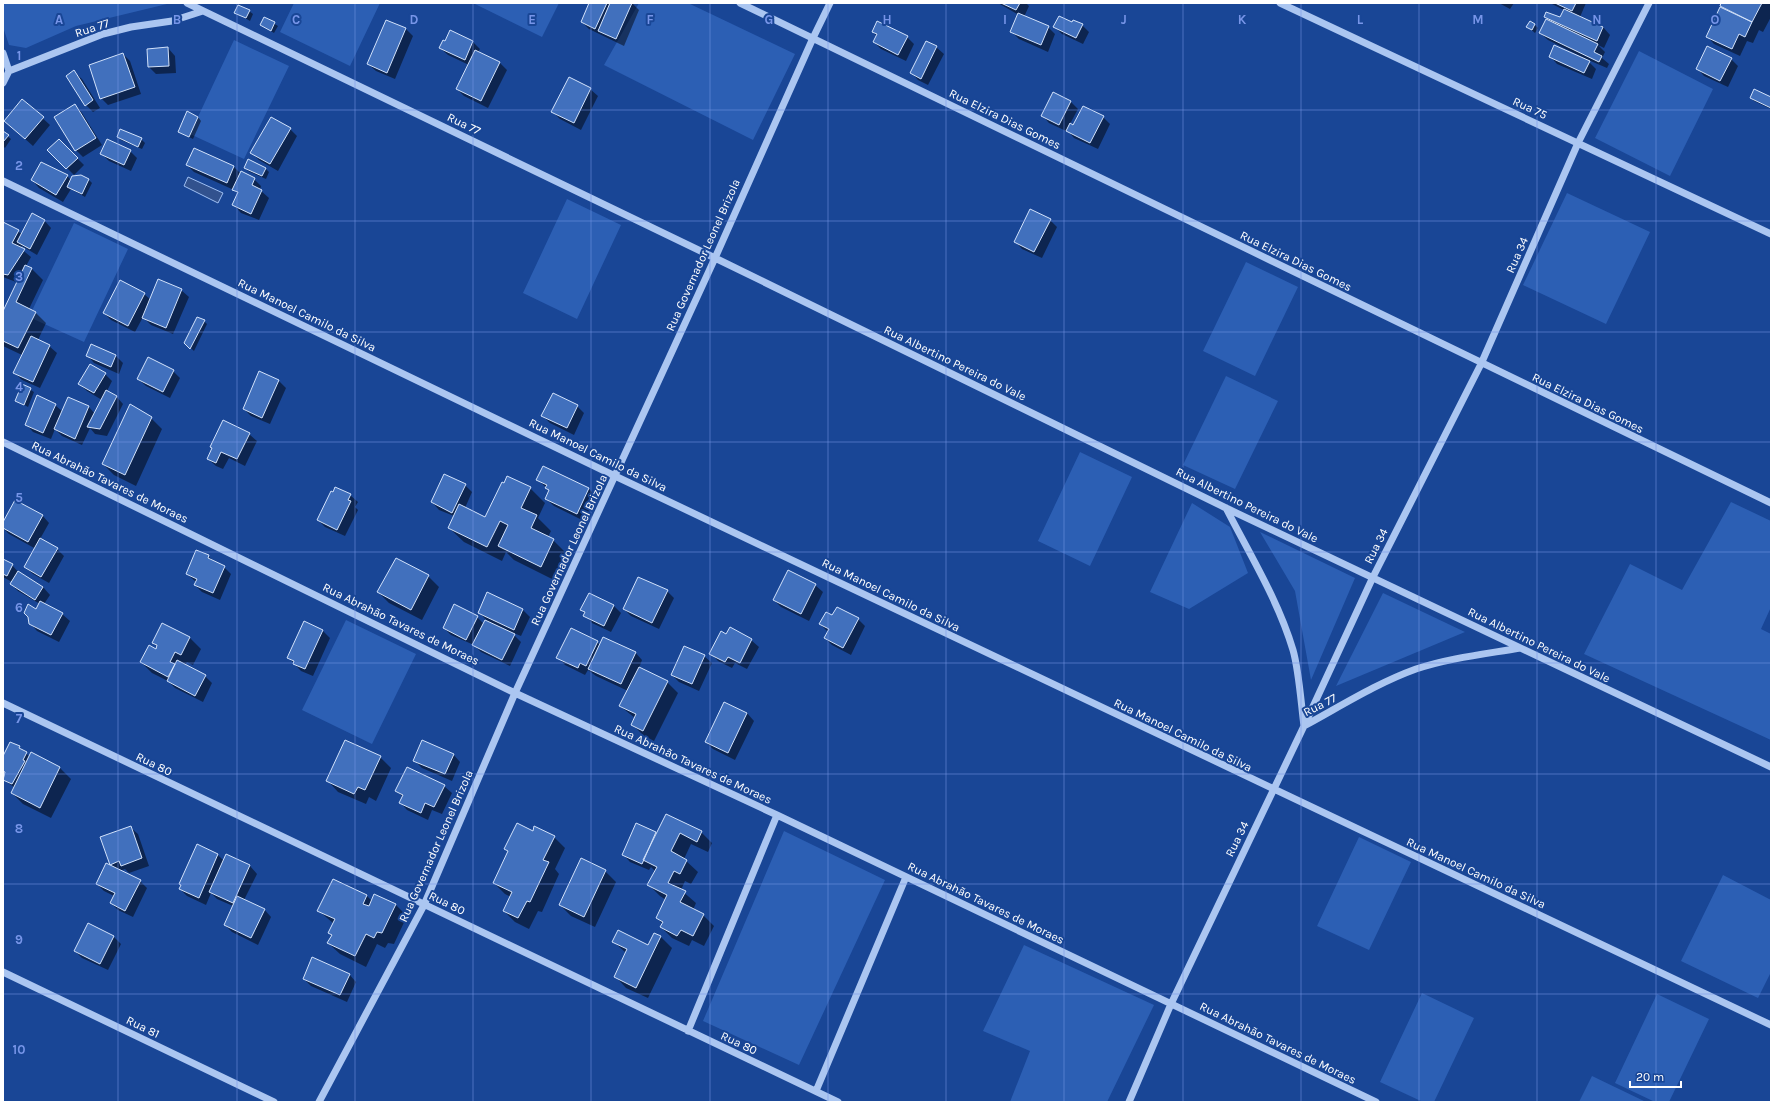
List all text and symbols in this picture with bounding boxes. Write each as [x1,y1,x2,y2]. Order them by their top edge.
text: A [55,12,63,27]
text: B [173,12,181,27]
text: C [292,12,300,27]
text: D [410,12,419,27]
text: E [528,12,536,27]
text: F [646,12,654,27]
text: G [765,12,773,27]
text: H [882,12,892,27]
text: I [1003,12,1007,27]
text: J [1121,12,1127,27]
text: K [1238,12,1247,27]
text: L [1357,12,1364,27]
text: M [1472,12,1484,27]
text: N [1592,12,1602,27]
text: O [1711,12,1720,27]
street label: Rua 77 [73,16,111,40]
text: 1 [17,48,21,63]
street label: Rua Elzira Dias Gomes [947,86,1063,152]
street label: Rua 75 [1511,94,1550,122]
street label: Rua 77 [445,110,483,138]
text: 2 [15,158,23,173]
street label: Rua Governador Leonel Brizola [663,177,743,333]
street label: Rua Elzira Dias Gomes [1238,228,1354,294]
street label: Rua 34 [1503,235,1531,275]
text: 3 [15,269,23,284]
street label: Rua Manoel Camilo da Silva [236,275,378,355]
street label: Rua Albertino Pereira do Vale [882,322,1028,404]
street label: Rua Elzira Dias Gomes [1530,370,1646,436]
text: 4 [15,379,23,394]
street label: Rua Manoel Camilo da Silva [527,415,669,495]
street label: Rua Abrahão Tavares de Moraes [29,438,191,526]
street label: Rua Albertino Pereira do Vale [1174,464,1320,546]
street label: Rua Governador Leonel Brizola [528,472,610,628]
text: 5 [15,490,23,505]
street label: Rua 34 [1361,526,1391,566]
street label: Rua Manoel Camilo da Silva [820,555,962,635]
street label: Rua Abrahão Tavares de Moraes [320,580,482,668]
text: 6 [15,600,23,615]
street label: Rua Albertino Pereira do Vale [1466,604,1612,686]
street label: Rua 77 [1301,691,1339,719]
street label: Rua Manoel Camilo da Silva [1112,695,1254,775]
text: 7 [16,711,23,726]
street label: Rua Abrahão Tavares de Moraes [612,721,774,807]
street label: Rua 80 [134,749,174,779]
street label: Rua Governador Leonel Brizola [396,768,476,924]
street label: Rua 34 [1222,819,1252,859]
text: 8 [15,821,23,836]
street label: Rua Manoel Camilo da Silva [1404,835,1548,911]
street label: Rua Abrahão Tavares de Moraes [905,859,1067,947]
street label: Rua 80 [427,888,467,918]
text: 9 [15,932,23,947]
street label: Rua Abrahão Tavares de Moraes [1197,999,1359,1087]
street label: Rua 81 [124,1013,162,1041]
street label: Rua 80 [719,1029,759,1057]
text: 10 [13,1042,25,1057]
scale bar [1630,1063,1681,1089]
text: 20 m [1636,1070,1664,1084]

